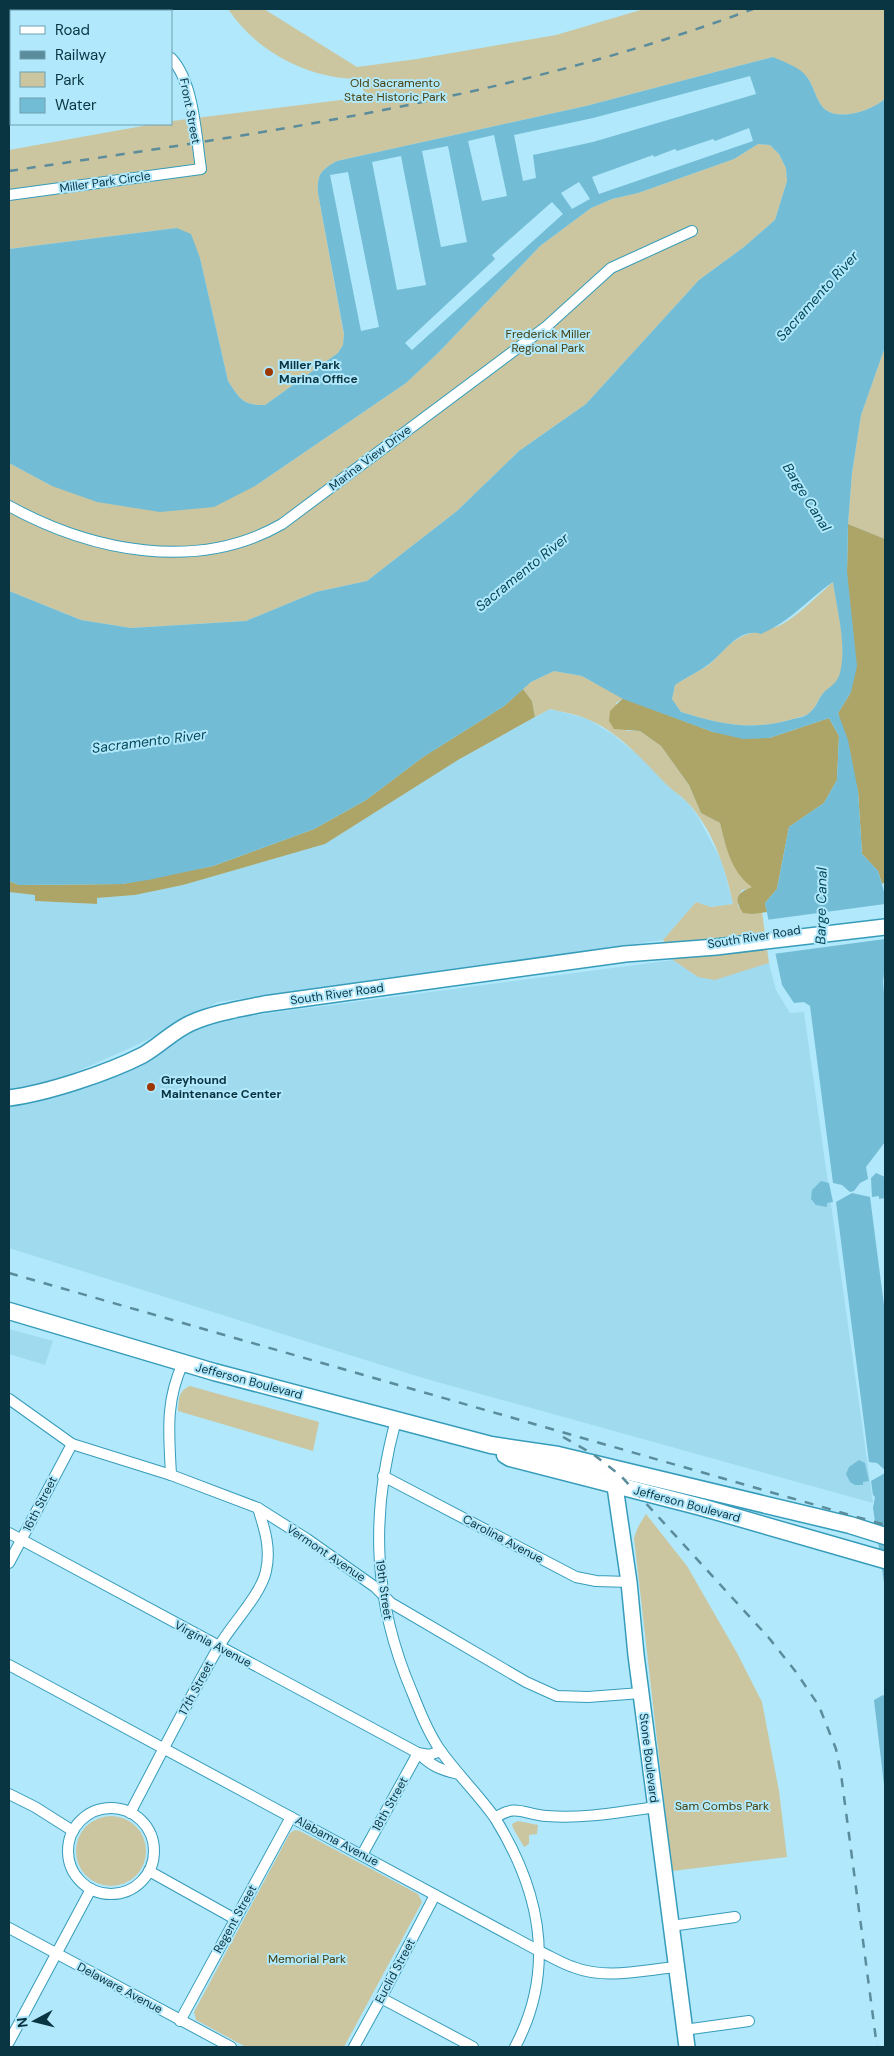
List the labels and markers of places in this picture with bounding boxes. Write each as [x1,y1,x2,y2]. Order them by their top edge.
place label: Miller Park Marina Office [279,357,358,387]
marker: Miller Park Marina Office [263,366,275,378]
place label: Greyhound Maintenance Center [161,1072,282,1102]
marker: Greyhound Maintenance Center [145,1081,157,1093]

